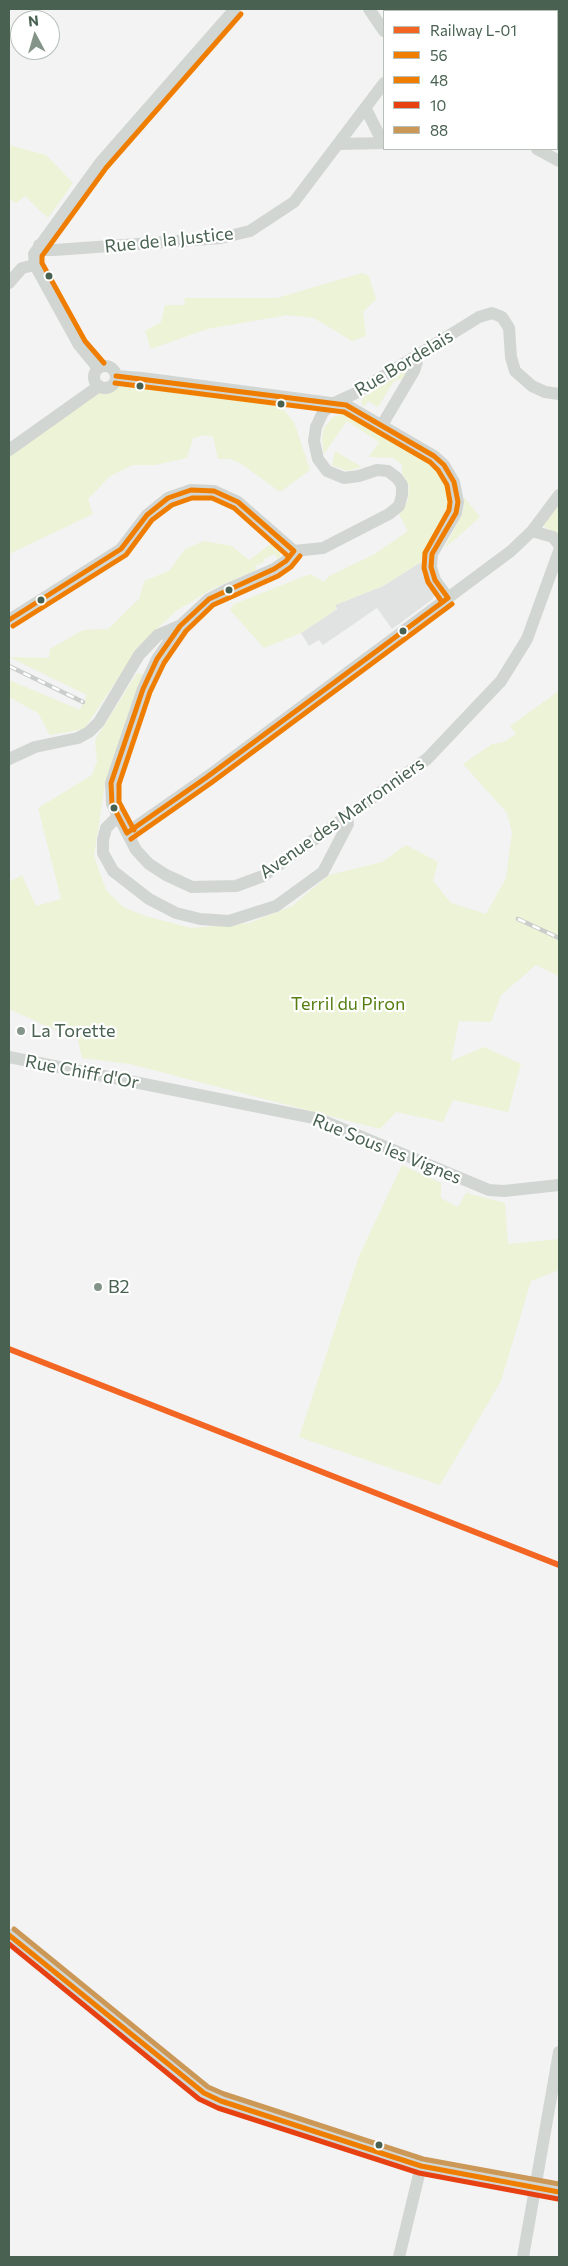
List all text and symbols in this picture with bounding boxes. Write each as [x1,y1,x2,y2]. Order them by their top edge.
north arrow [10,10,60,60]
legend [383,10,558,150]
text: N [27,12,40,30]
text: Railway L-01 [430,21,517,39]
text: 56 [430,46,448,64]
text: 48 [430,71,448,89]
text: 10 [430,96,446,114]
text: 88 [430,121,448,139]
street label: Rue de la Justice [103,222,235,258]
unlabelled marker [44,271,54,281]
street label: Rue Bordelais [351,325,457,401]
unlabelled marker [135,381,145,391]
unlabelled marker [276,399,286,409]
unlabelled marker [224,585,234,595]
unlabelled marker [36,595,46,605]
unlabelled marker [398,626,408,636]
street label: Avenue des Marronniers [255,753,429,883]
unlabelled marker [109,803,119,813]
park label: Terril du Piron [291,993,405,1015]
place label: La Torette [31,1020,115,1042]
marker: La Torette [15,1025,27,1037]
street label: Rue Chiff d'Or [23,1050,141,1094]
street label: Rue Sous les Vignes [310,1109,464,1189]
place label: B2 [108,1276,130,1298]
marker: B2 [92,1281,104,1293]
unlabelled marker [374,2140,384,2150]

